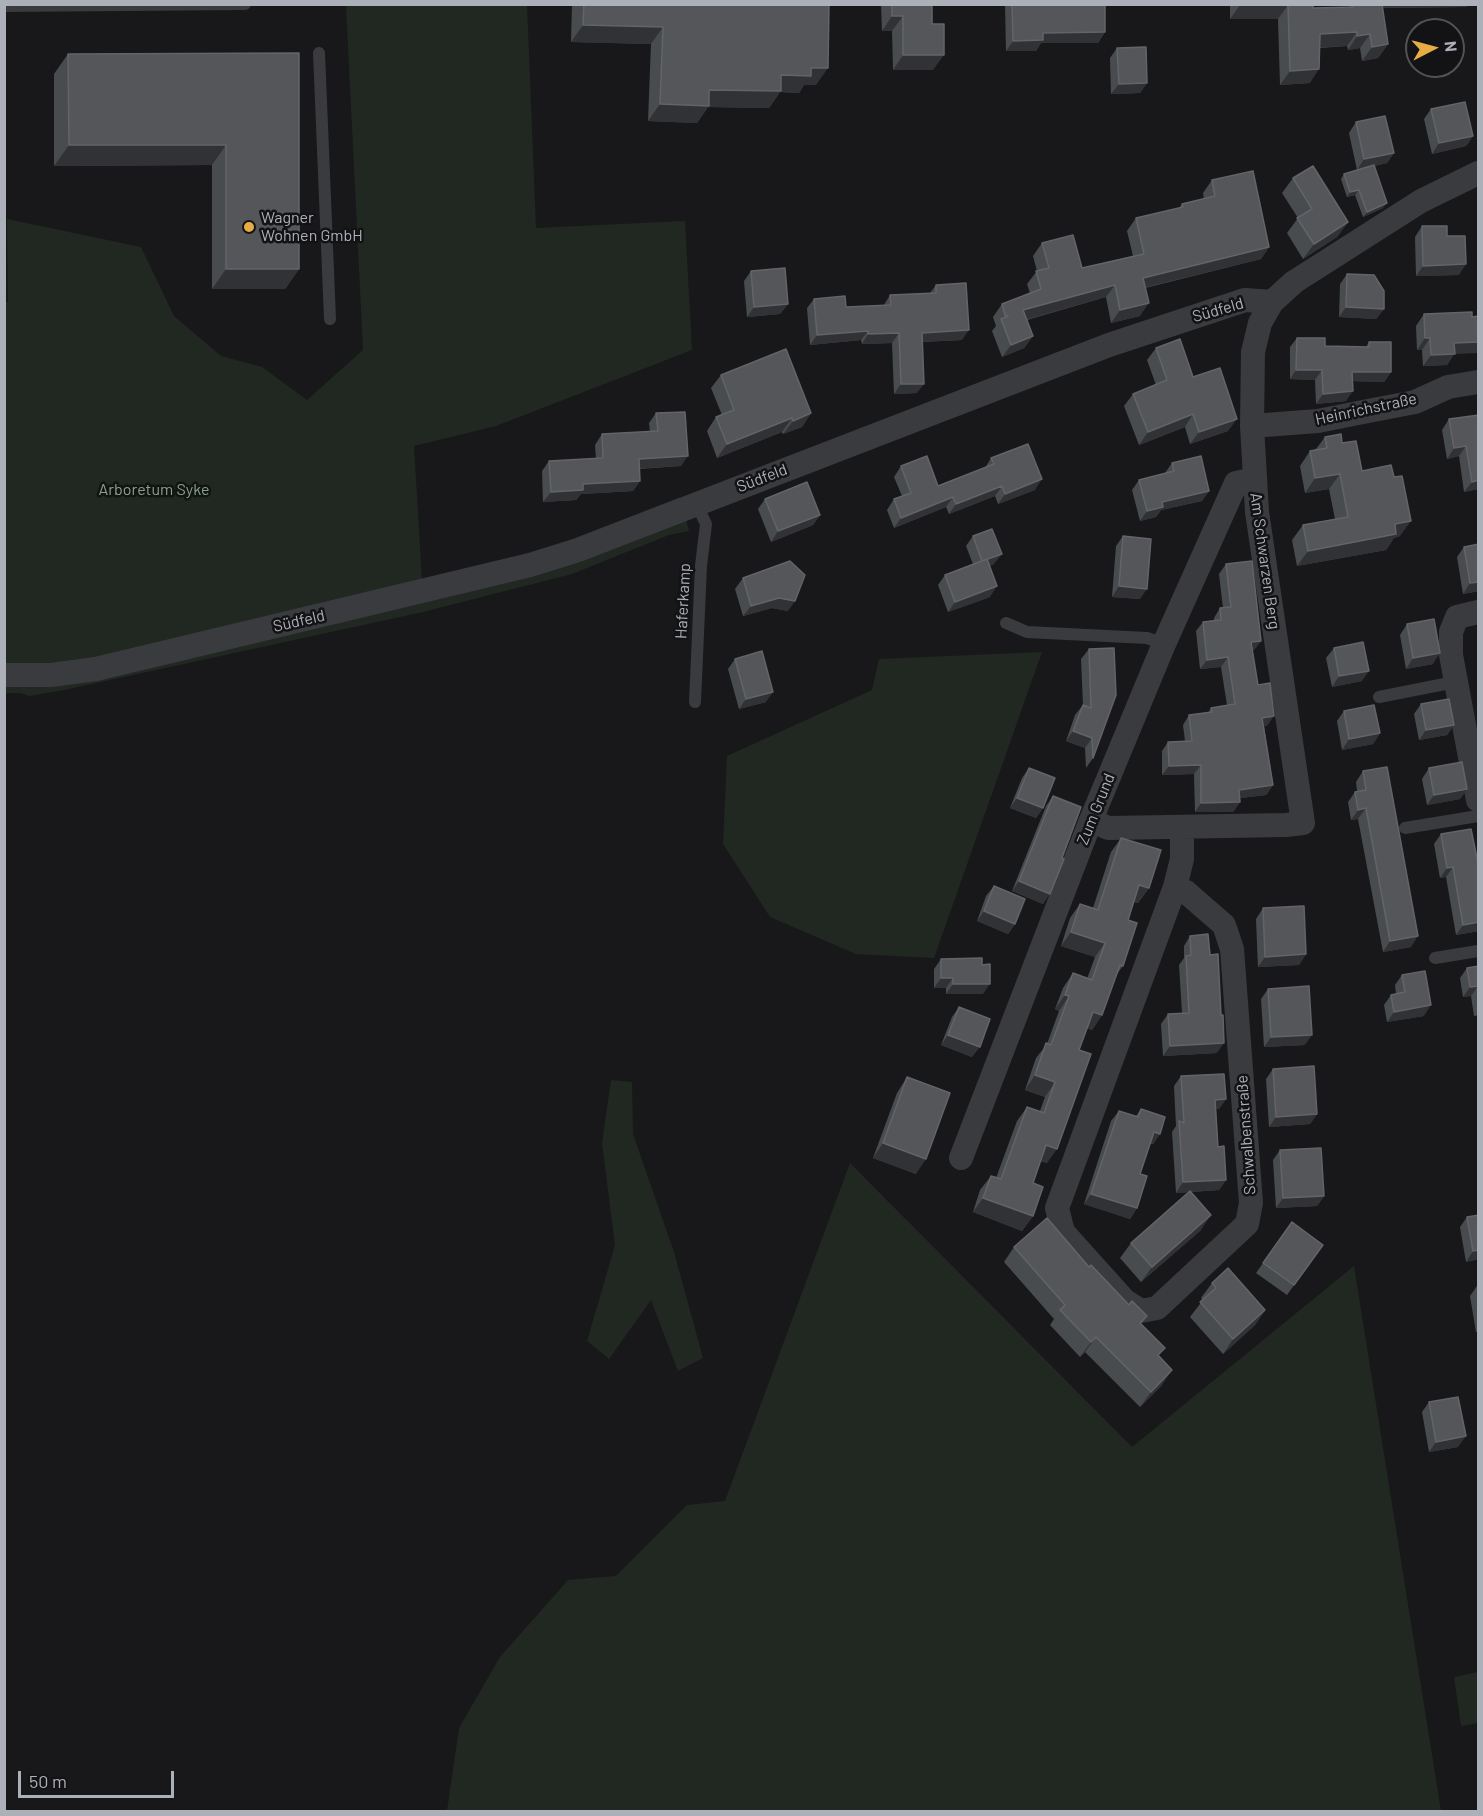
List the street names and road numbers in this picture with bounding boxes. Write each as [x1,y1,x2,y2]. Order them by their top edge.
street label: Südfeld [1190,294,1246,326]
street label: Heinrichstraße [1313,389,1419,429]
street label: Südfeld [734,460,790,496]
street label: Am Schwarzen Berg [1246,491,1284,631]
street label: Haferkamp [671,563,695,639]
street label: Südfeld [271,606,327,636]
street label: Zum Grund [1073,771,1119,847]
street label: Schwalbenstraße [1232,1074,1260,1196]

